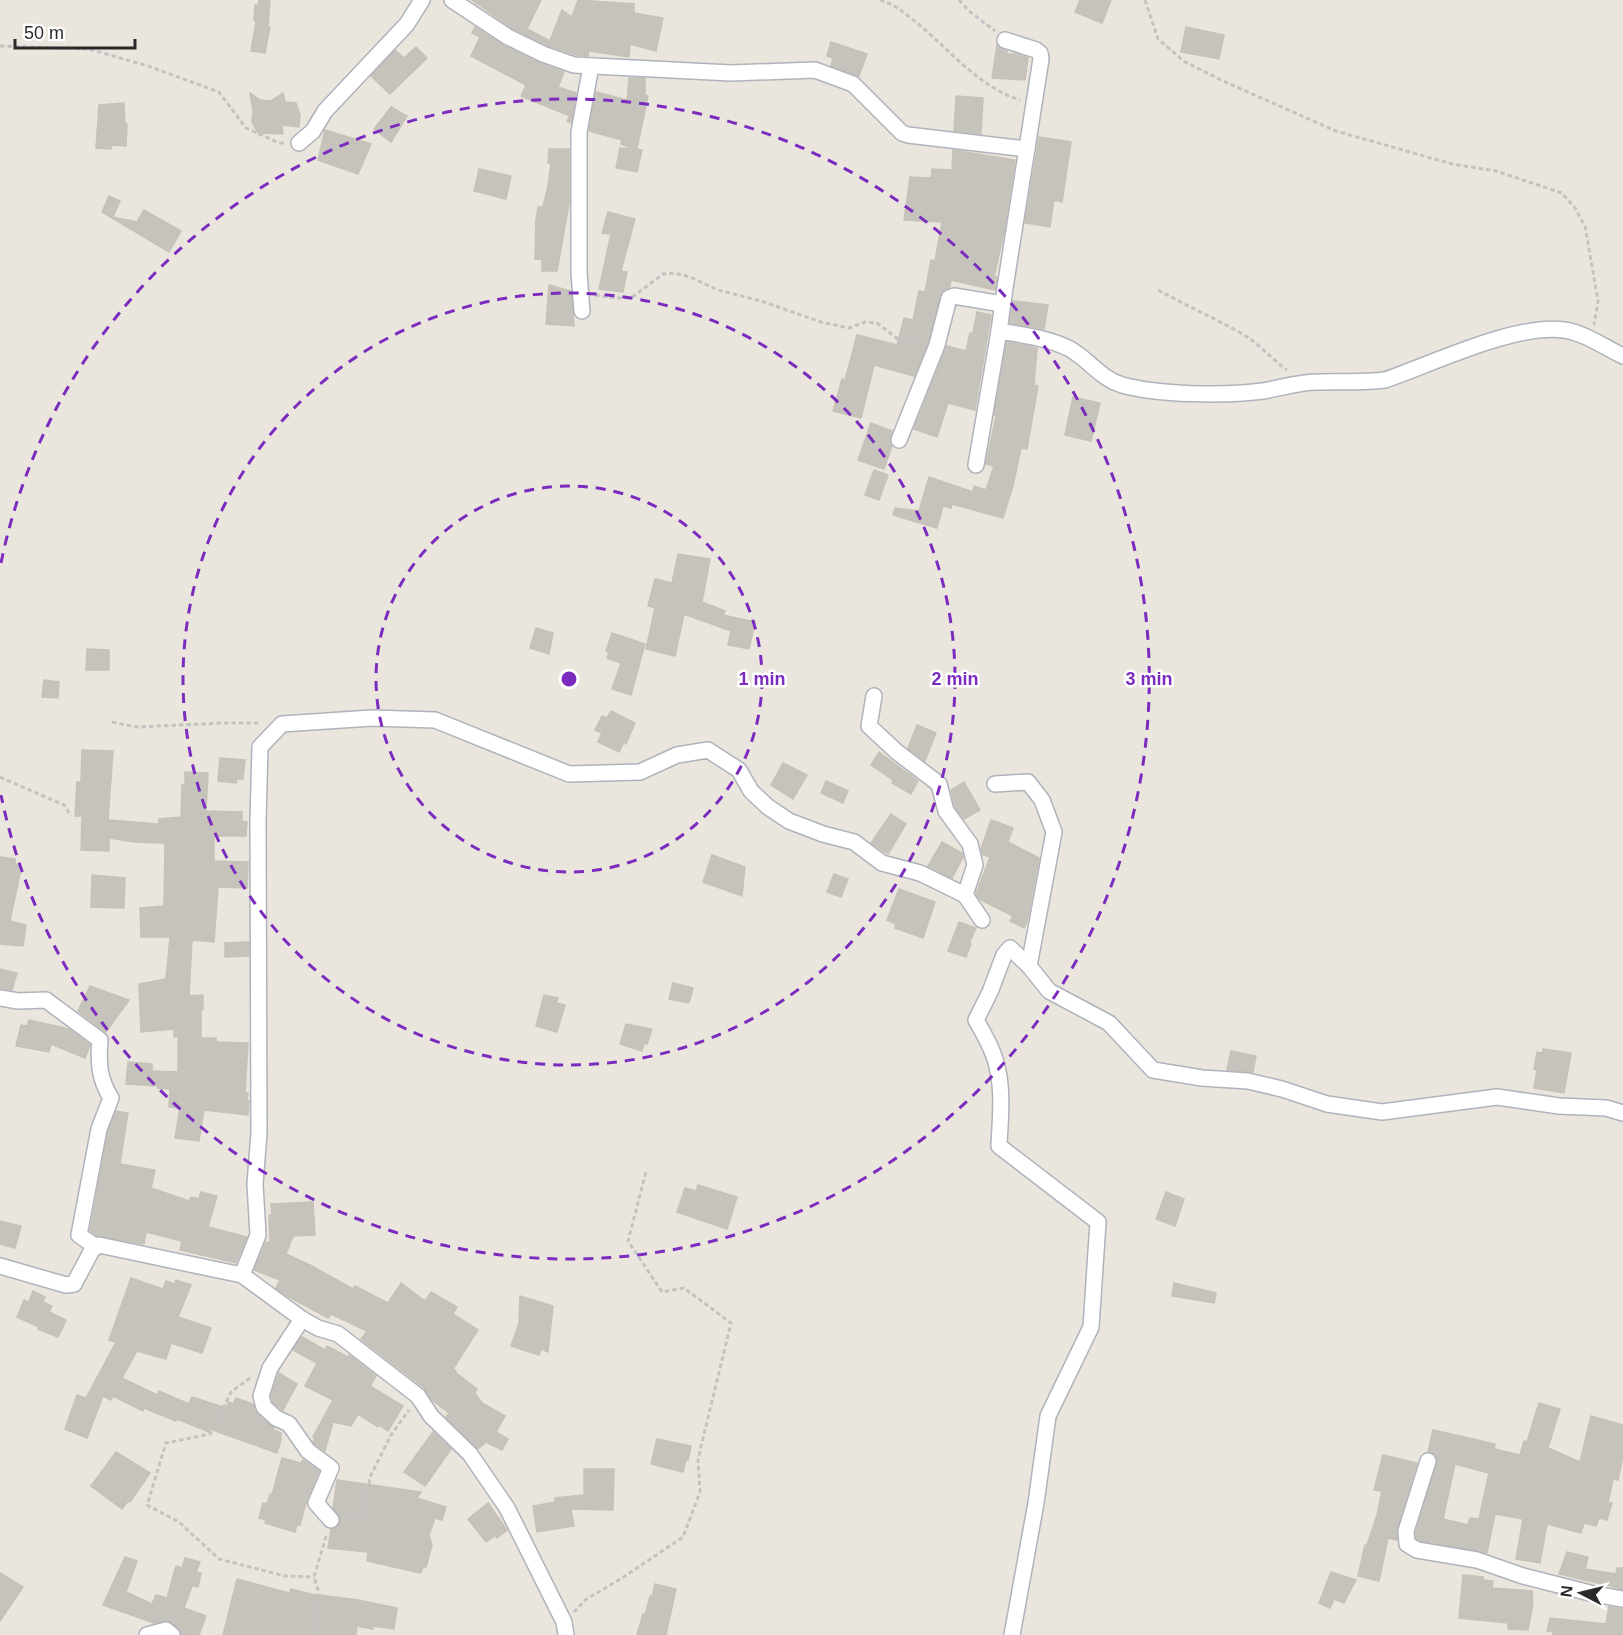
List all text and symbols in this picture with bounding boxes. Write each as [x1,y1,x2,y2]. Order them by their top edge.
scale bar [15,12,135,50]
text: 50 m [24,23,64,43]
centre of rings [559,669,579,689]
text: 1 min [738,669,786,689]
text: 2 min [931,669,979,689]
text: 3 min [1125,669,1173,689]
north arrow [1551,1563,1611,1623]
text: N [1557,1584,1576,1598]

